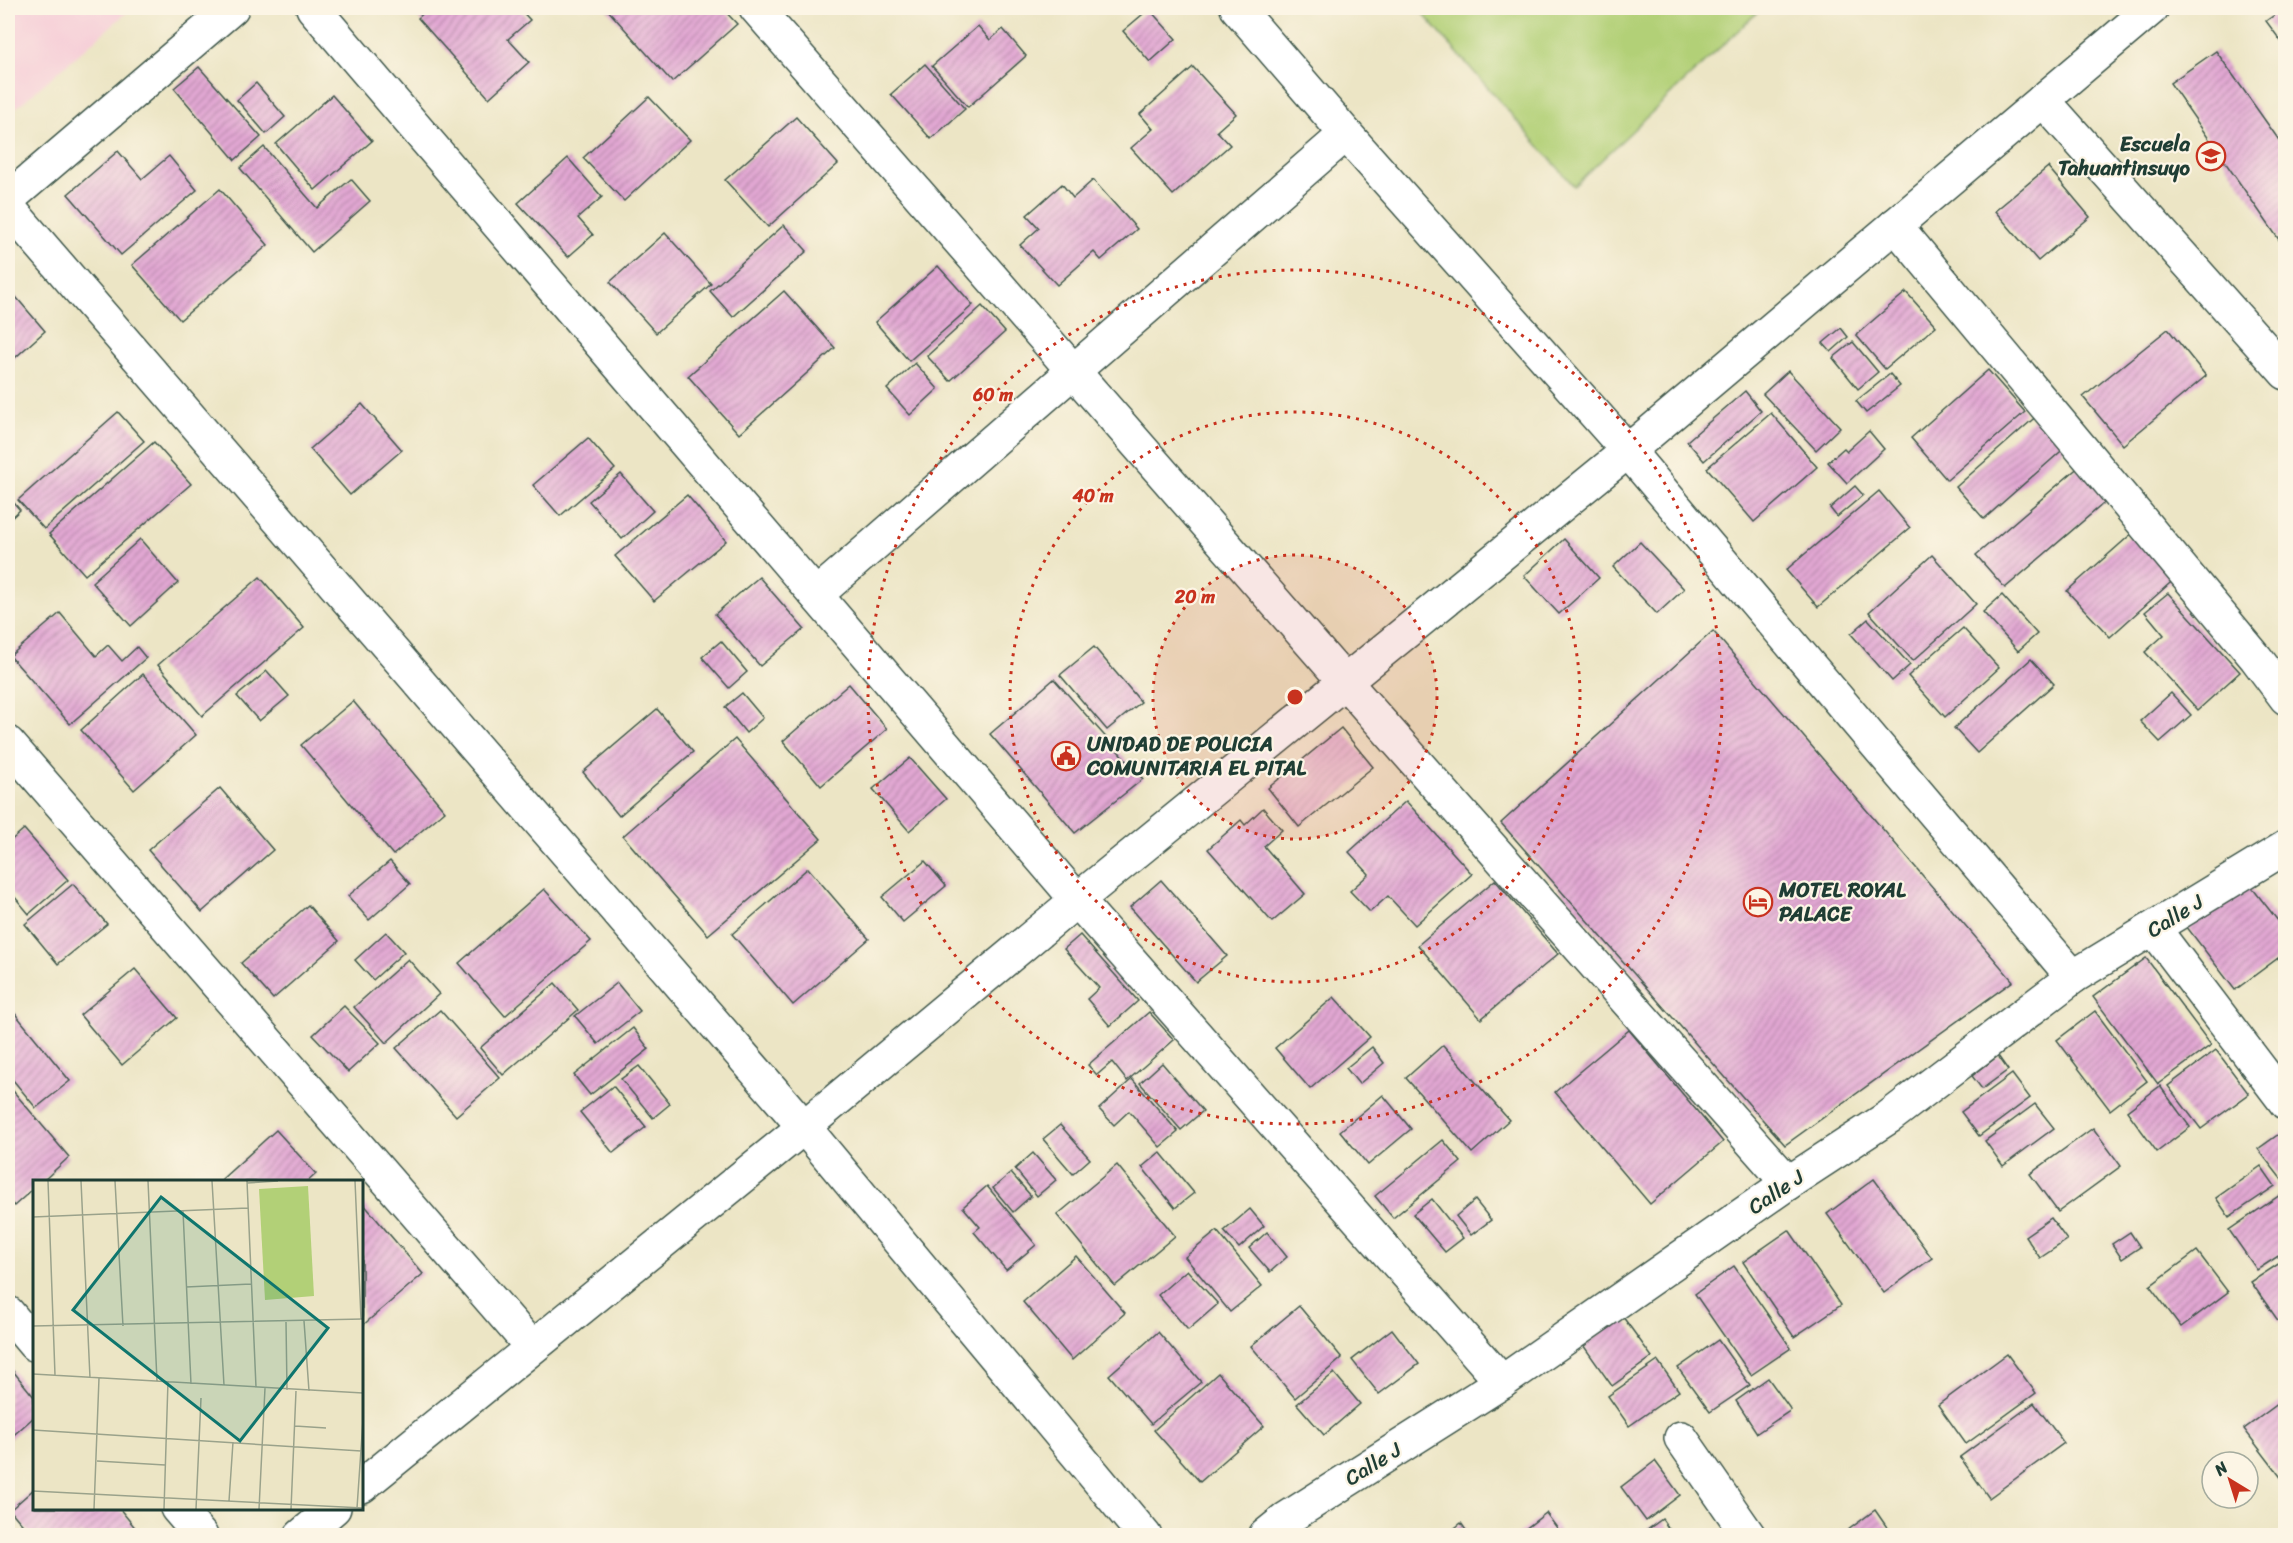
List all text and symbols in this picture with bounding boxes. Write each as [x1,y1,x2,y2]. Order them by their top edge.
place label: Escuela Tahuantinsuyo [2058,125,2191,187]
school or university icon: Escuela Tahuantinsuyo [2195,140,2227,172]
text: 60 m [972,379,1013,411]
text: 40 m [1071,480,1114,512]
text: 20 m [1174,581,1215,613]
centre of rings [1285,687,1305,707]
place label: UNIDAD DE POLICIA COMUNITARIA EL PITAL [1086,725,1306,787]
public building icon: UNIDAD DE POLICIA COMUNITARIA EL PITAL [1050,740,1082,772]
place label: MOTEL ROYAL PALACE [1778,871,1906,933]
street label: Calle J [2139,883,2212,948]
hotel icon: MOTEL ROYAL PALACE [1742,886,1774,918]
street label: Calle J [1740,1158,1813,1225]
inset map [33,1180,363,1510]
street label: Calle J [1337,1431,1410,1496]
north arrow [2200,1450,2260,1510]
text: N [2207,1453,2235,1484]

